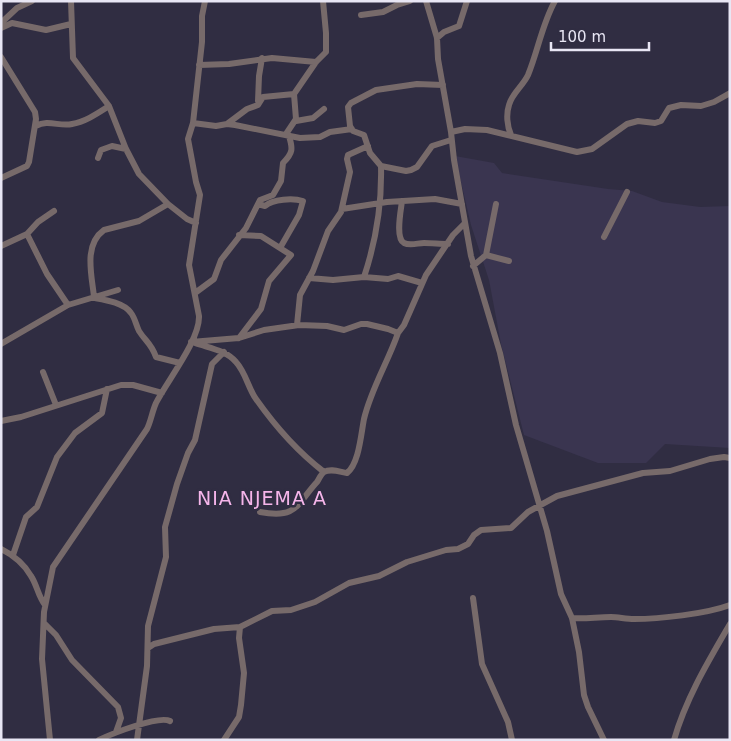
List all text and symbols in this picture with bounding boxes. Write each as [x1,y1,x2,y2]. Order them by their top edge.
scale bar [551,20,648,52]
text: 100 m [558,28,606,46]
district label: NIA NJEMA A [197,487,327,509]

